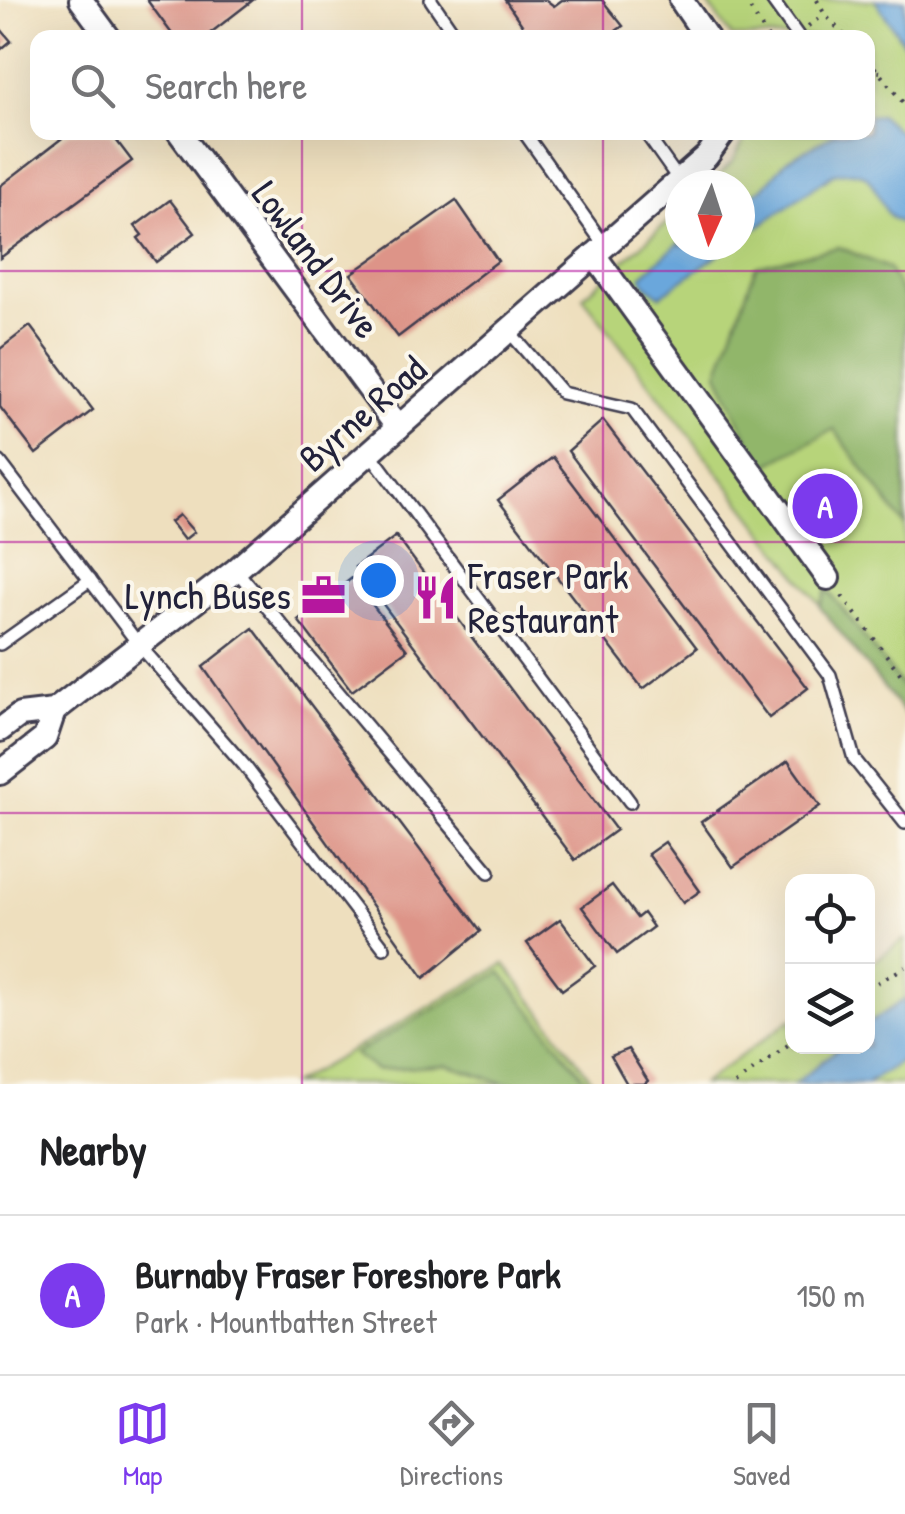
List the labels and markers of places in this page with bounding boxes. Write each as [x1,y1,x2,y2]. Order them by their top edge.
pin: A [792,468,858,544]
place label: Fraser Park Restaurant [467,549,629,645]
place label: Lynch Buses [125,569,291,621]
office icon: Lynch Buses [300,571,348,619]
restaurant icon: Fraser Park Restaurant [411,573,459,621]

